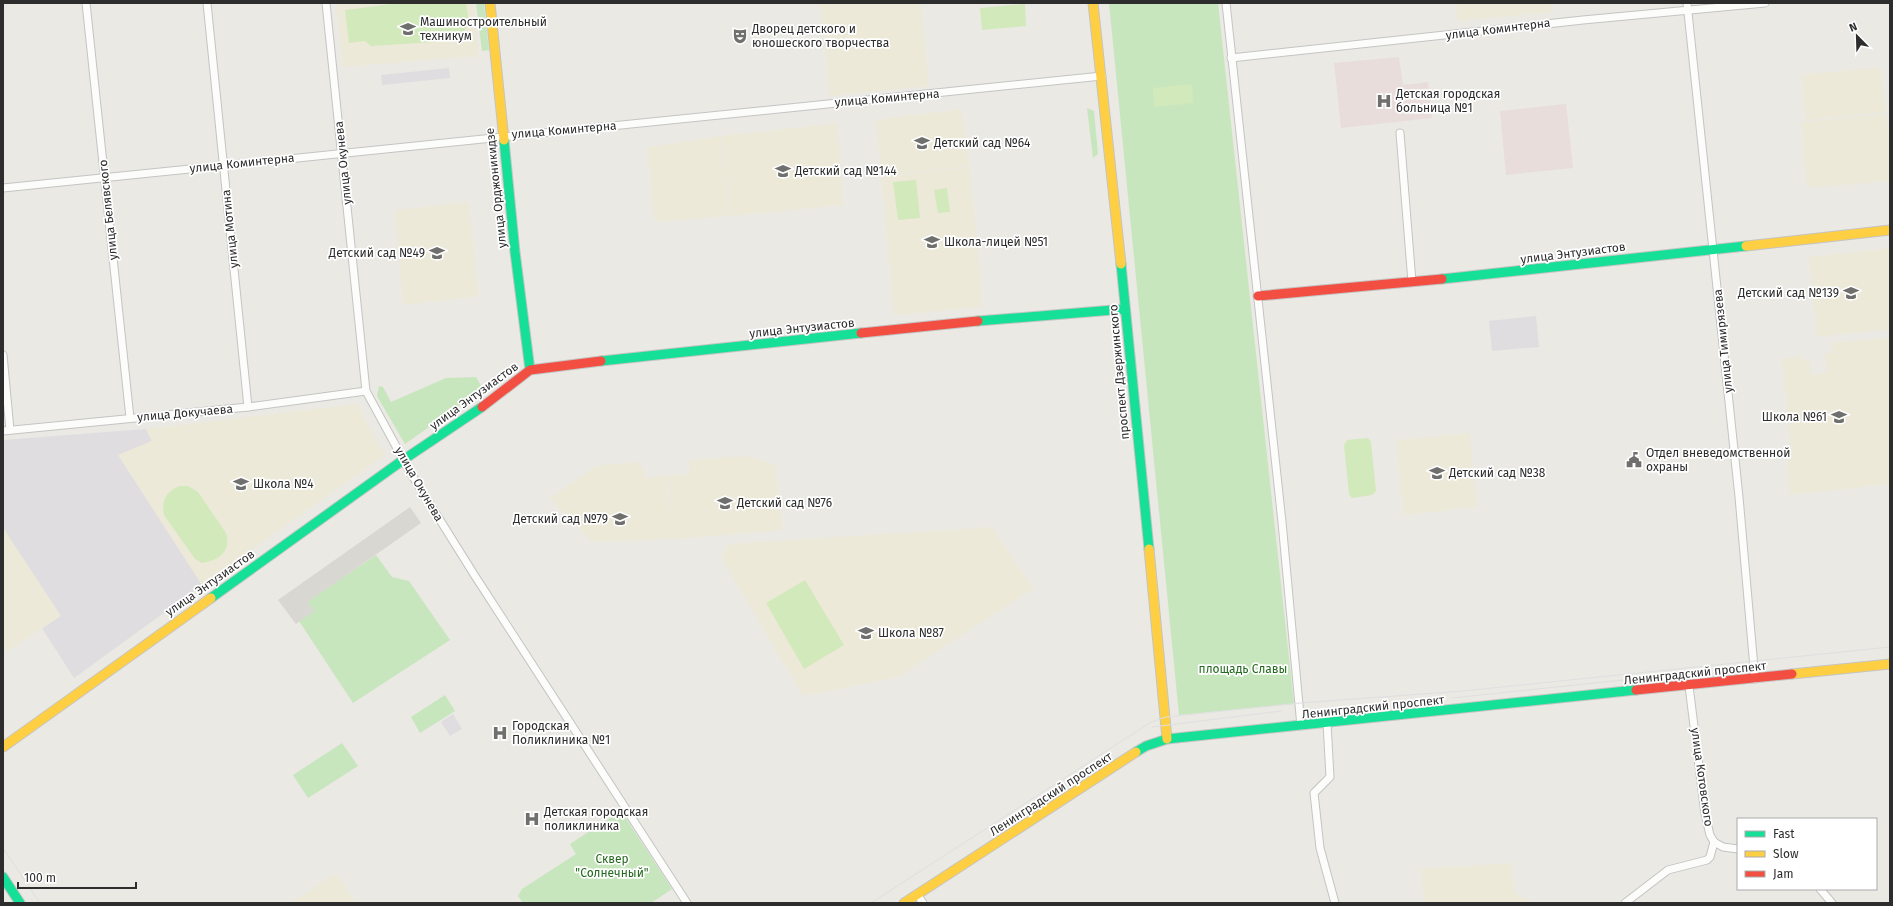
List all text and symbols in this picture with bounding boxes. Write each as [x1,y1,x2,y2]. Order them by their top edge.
place label: Машиностроительный техникум [420,15,547,43]
street label: улица Коминтерна [1445,16,1551,42]
north arrow [1837,16,1877,56]
school or university icon: Машиностроительный техникум [399,20,417,38]
text: N [1847,20,1859,35]
place label: Дворец детского и юношеского творчества [751,22,889,50]
theatre icon: Дворец детского и юношеского творчества [731,27,749,45]
street label: улица Коминтерна [834,86,940,110]
place label: Детская городская больница №1 [1395,87,1500,115]
hospital icon: Детская городская больница №1 [1375,92,1393,110]
street label: улица Коминтерна [511,118,617,142]
street label: улица Окунева [332,121,354,205]
street label: улица Орджоникидзе [483,127,509,249]
school or university icon: Детский сад №64 [913,134,931,152]
place label: Детский сад №64 [933,136,1031,150]
street label: улица Коминтерна [189,151,295,175]
street label: улица Белявского [96,159,120,261]
school or university icon: Детский сад №144 [774,162,792,180]
place label: Детский сад №144 [794,164,897,178]
street label: улица Мотина [219,189,241,269]
school or university icon: Школа-лицей №51 [923,233,941,251]
place label: Школа-лицей №51 [944,235,1048,249]
street label: улица Энтузиастов [1520,240,1627,266]
school or university icon: Детский сад №49 [428,244,446,262]
place label: Детский сад №49 [328,246,425,260]
school or university icon: Детский сад №139 [1842,284,1860,302]
place label: Детский сад №139 [1737,286,1839,300]
street label: улица Тимирязева [1711,288,1735,394]
street label: проспект Дзержинского [1106,304,1132,440]
street label: улица Энтузиастов [749,315,856,340]
street label: улица Энтузиастов [427,359,521,433]
street label: улица Докучаева [137,402,233,424]
school or university icon: Школа №61 [1830,408,1848,426]
place label: Школа №61 [1762,410,1827,424]
street label: улица Окунева [392,444,446,524]
place label: Отдел вневедомственной охраны [1646,446,1790,474]
public building icon: Отдел вневедомственной охраны [1625,451,1643,469]
school or university icon: Детский сад №38 [1428,464,1446,482]
place label: Детский сад №38 [1448,466,1546,480]
school or university icon: Школа №4 [232,475,250,493]
place label: Школа №4 [253,477,314,491]
school or university icon: Детский сад №76 [716,494,734,512]
place label: Детский сад №76 [736,496,832,510]
school or university icon: Детский сад №79 [611,510,629,528]
place label: Детский сад №79 [512,512,608,526]
street label: улица Энтузиастов [163,547,258,619]
school or university icon: Школа №87 [857,624,875,642]
place label: Школа №87 [878,626,944,640]
street label: Ленинградский проспект [1623,659,1767,687]
park label: площадь Славы [1199,662,1287,676]
street label: Ленинградский проспект [1301,693,1445,721]
place label: Городская Поликлиника №1 [512,719,610,747]
hospital icon: Городская Поликлиника №1 [491,724,509,742]
street label: улица Котовского [1688,727,1716,827]
street label: Ленинградский проспект [987,749,1115,839]
place label: Детская городская поликлиника [543,805,648,833]
hospital icon: Детская городская поликлиника [523,810,541,828]
legend [1737,818,1877,890]
text: Fast [1773,827,1795,841]
text: Slow [1773,847,1799,861]
park label: Сквер "Солнечный" [575,852,649,880]
scale bar [18,864,136,890]
text: Jam [1773,867,1793,881]
text: 100 m [24,871,56,885]

